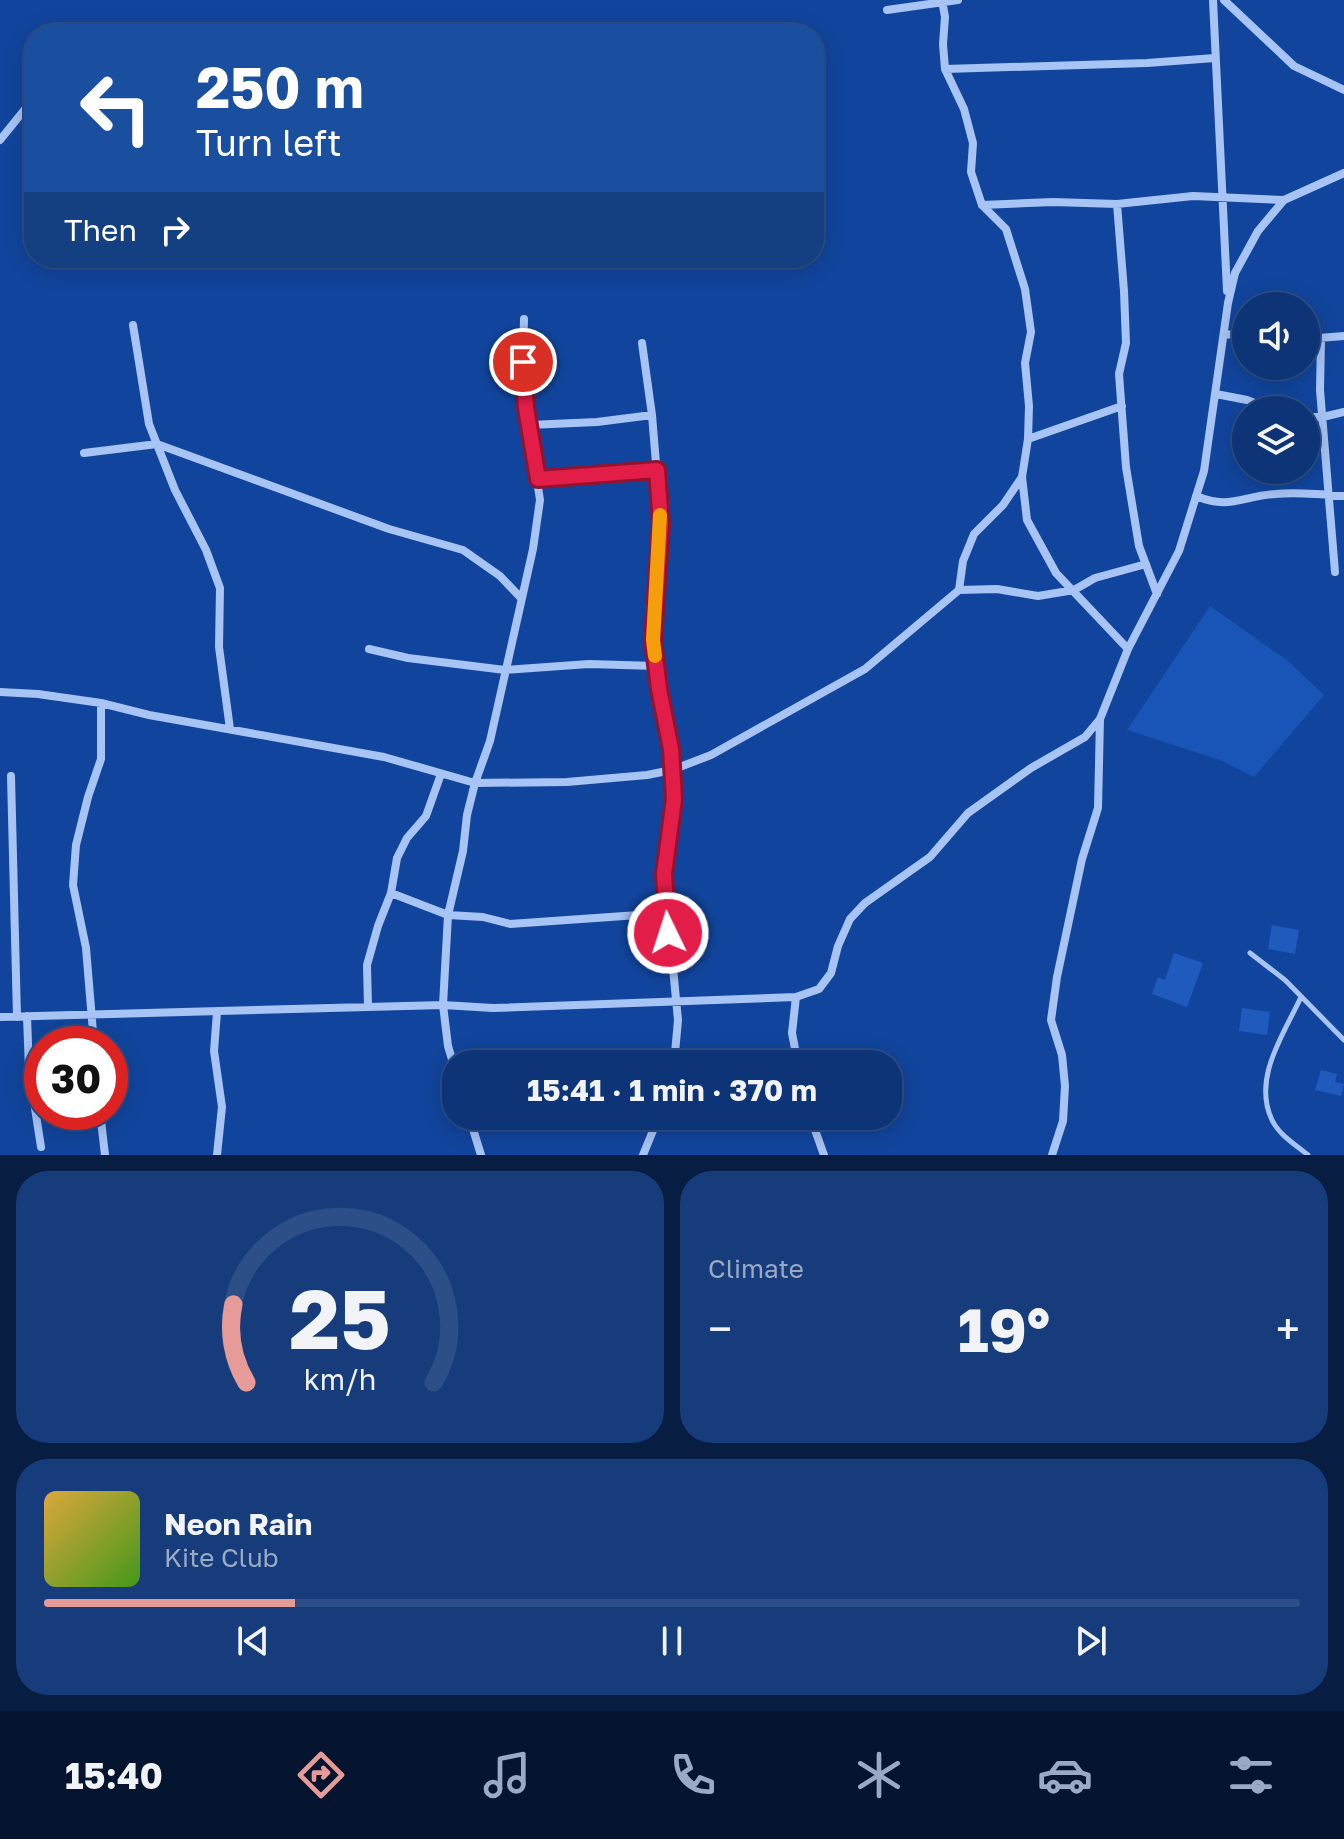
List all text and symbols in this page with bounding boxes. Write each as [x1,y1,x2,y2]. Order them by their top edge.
text: 250 m [196,53,364,120]
icon: left [64,56,168,160]
text: Turn left [196,121,342,164]
icon: right [153,208,197,252]
text: Then [64,212,137,248]
map controls [1232,292,1320,484]
button: sound [1232,292,1320,380]
pin [489,328,557,396]
icon: arrive [501,340,545,384]
button: layers [1232,396,1320,484]
position arrow [626,891,710,975]
speed limit sign: 30 [24,1026,128,1130]
text: 15:41 · 1 min · 370 m [527,1072,817,1108]
text: Climate [708,1253,804,1284]
text: 25 [289,1267,391,1367]
text: 19° [958,1293,1050,1365]
text: − [708,1302,732,1355]
text: + [1276,1302,1300,1355]
text: km/h [304,1362,376,1396]
text: Neon Rain [164,1506,312,1542]
text: Kite Club [164,1542,279,1573]
icon: previous [231,1619,275,1663]
icon: pause [650,1619,694,1663]
icon: next [1069,1619,1113,1663]
icon: directions [293,1747,349,1803]
icon: music [479,1747,535,1803]
icon: phone [665,1747,721,1803]
icon: climate [851,1747,907,1803]
icon: car [1037,1747,1093,1803]
icon: filters [1223,1747,1279,1803]
text: 15:40 [65,1754,163,1797]

